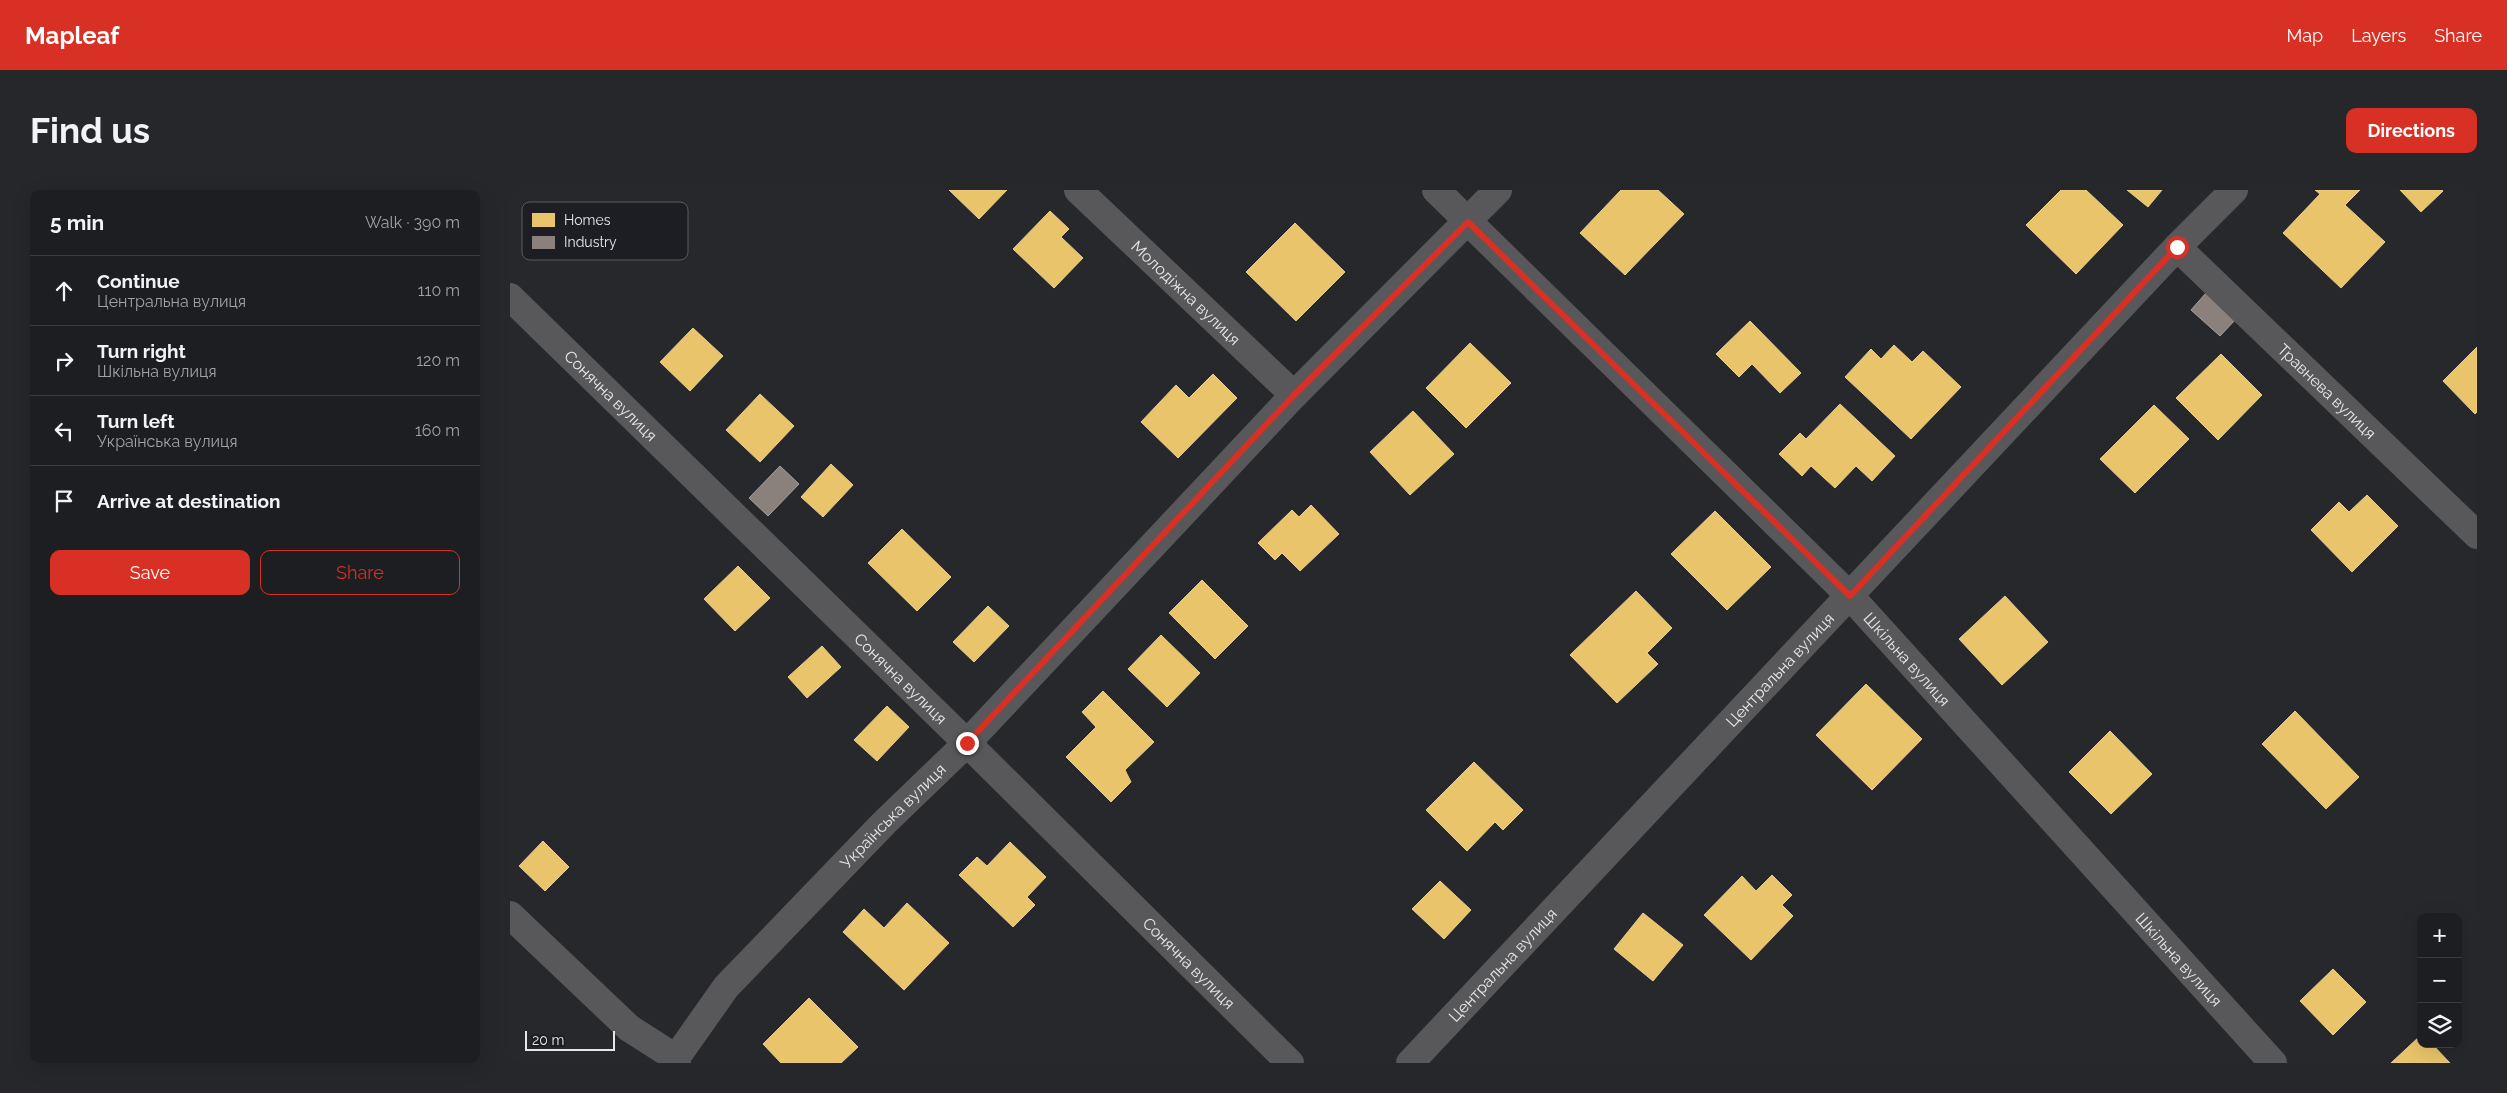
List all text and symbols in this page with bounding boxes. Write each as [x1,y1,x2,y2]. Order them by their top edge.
text: Mapleaf [25,21,119,50]
text: Map [2287,25,2323,46]
text: Layers [2351,25,2406,46]
text: Share [2434,25,2482,46]
button: Directions [2346,108,2477,153]
text: Find us [30,110,150,151]
legend [522,202,688,260]
text: 5 min [50,210,104,235]
text: Homes [564,212,611,228]
text: Walk · 390 m [365,213,460,232]
text: Industry [564,234,617,250]
street label: Молодіжна вулиця [1128,236,1245,349]
route start [2166,236,2189,259]
text: Continue [97,270,180,292]
icon: ahead [50,277,78,305]
text: 110 m [418,281,460,300]
text: Центральна вулиця [97,292,246,311]
text: Turn right [97,340,186,362]
street label: Травнева вулиця [2274,340,2380,443]
street label: Сонячна вулиця [561,346,661,445]
icon: right [50,347,78,375]
text: 120 m [416,351,460,370]
text: Шкільна вулиця [97,362,216,381]
text: Turn left [97,410,174,432]
icon: left [50,417,78,445]
text: 160 m [415,421,460,440]
text: Українська вулиця [97,432,238,451]
icon: arrive [50,487,78,515]
text: Arrive at destination [97,490,281,512]
button: Save [50,550,250,595]
button: Share [260,550,460,595]
street label: Шкільна вулиця [1860,608,1954,710]
street label: Центральна вулиця [1722,609,1838,730]
street label: Сонячна вулиця [850,629,951,728]
route end [956,732,979,755]
street label: Українська вулиця [836,759,949,872]
street label: Центральна вулиця [1444,904,1560,1026]
street label: Шкільна вулиця [2132,909,2226,1010]
street label: Сонячна вулиця [1139,913,1239,1013]
map controls [2417,913,2462,1048]
button: + [2417,913,2462,958]
button: − [2417,958,2462,1003]
button: layers [2417,1003,2462,1048]
scale bar [525,1028,615,1051]
text: 20 m [532,1032,564,1048]

